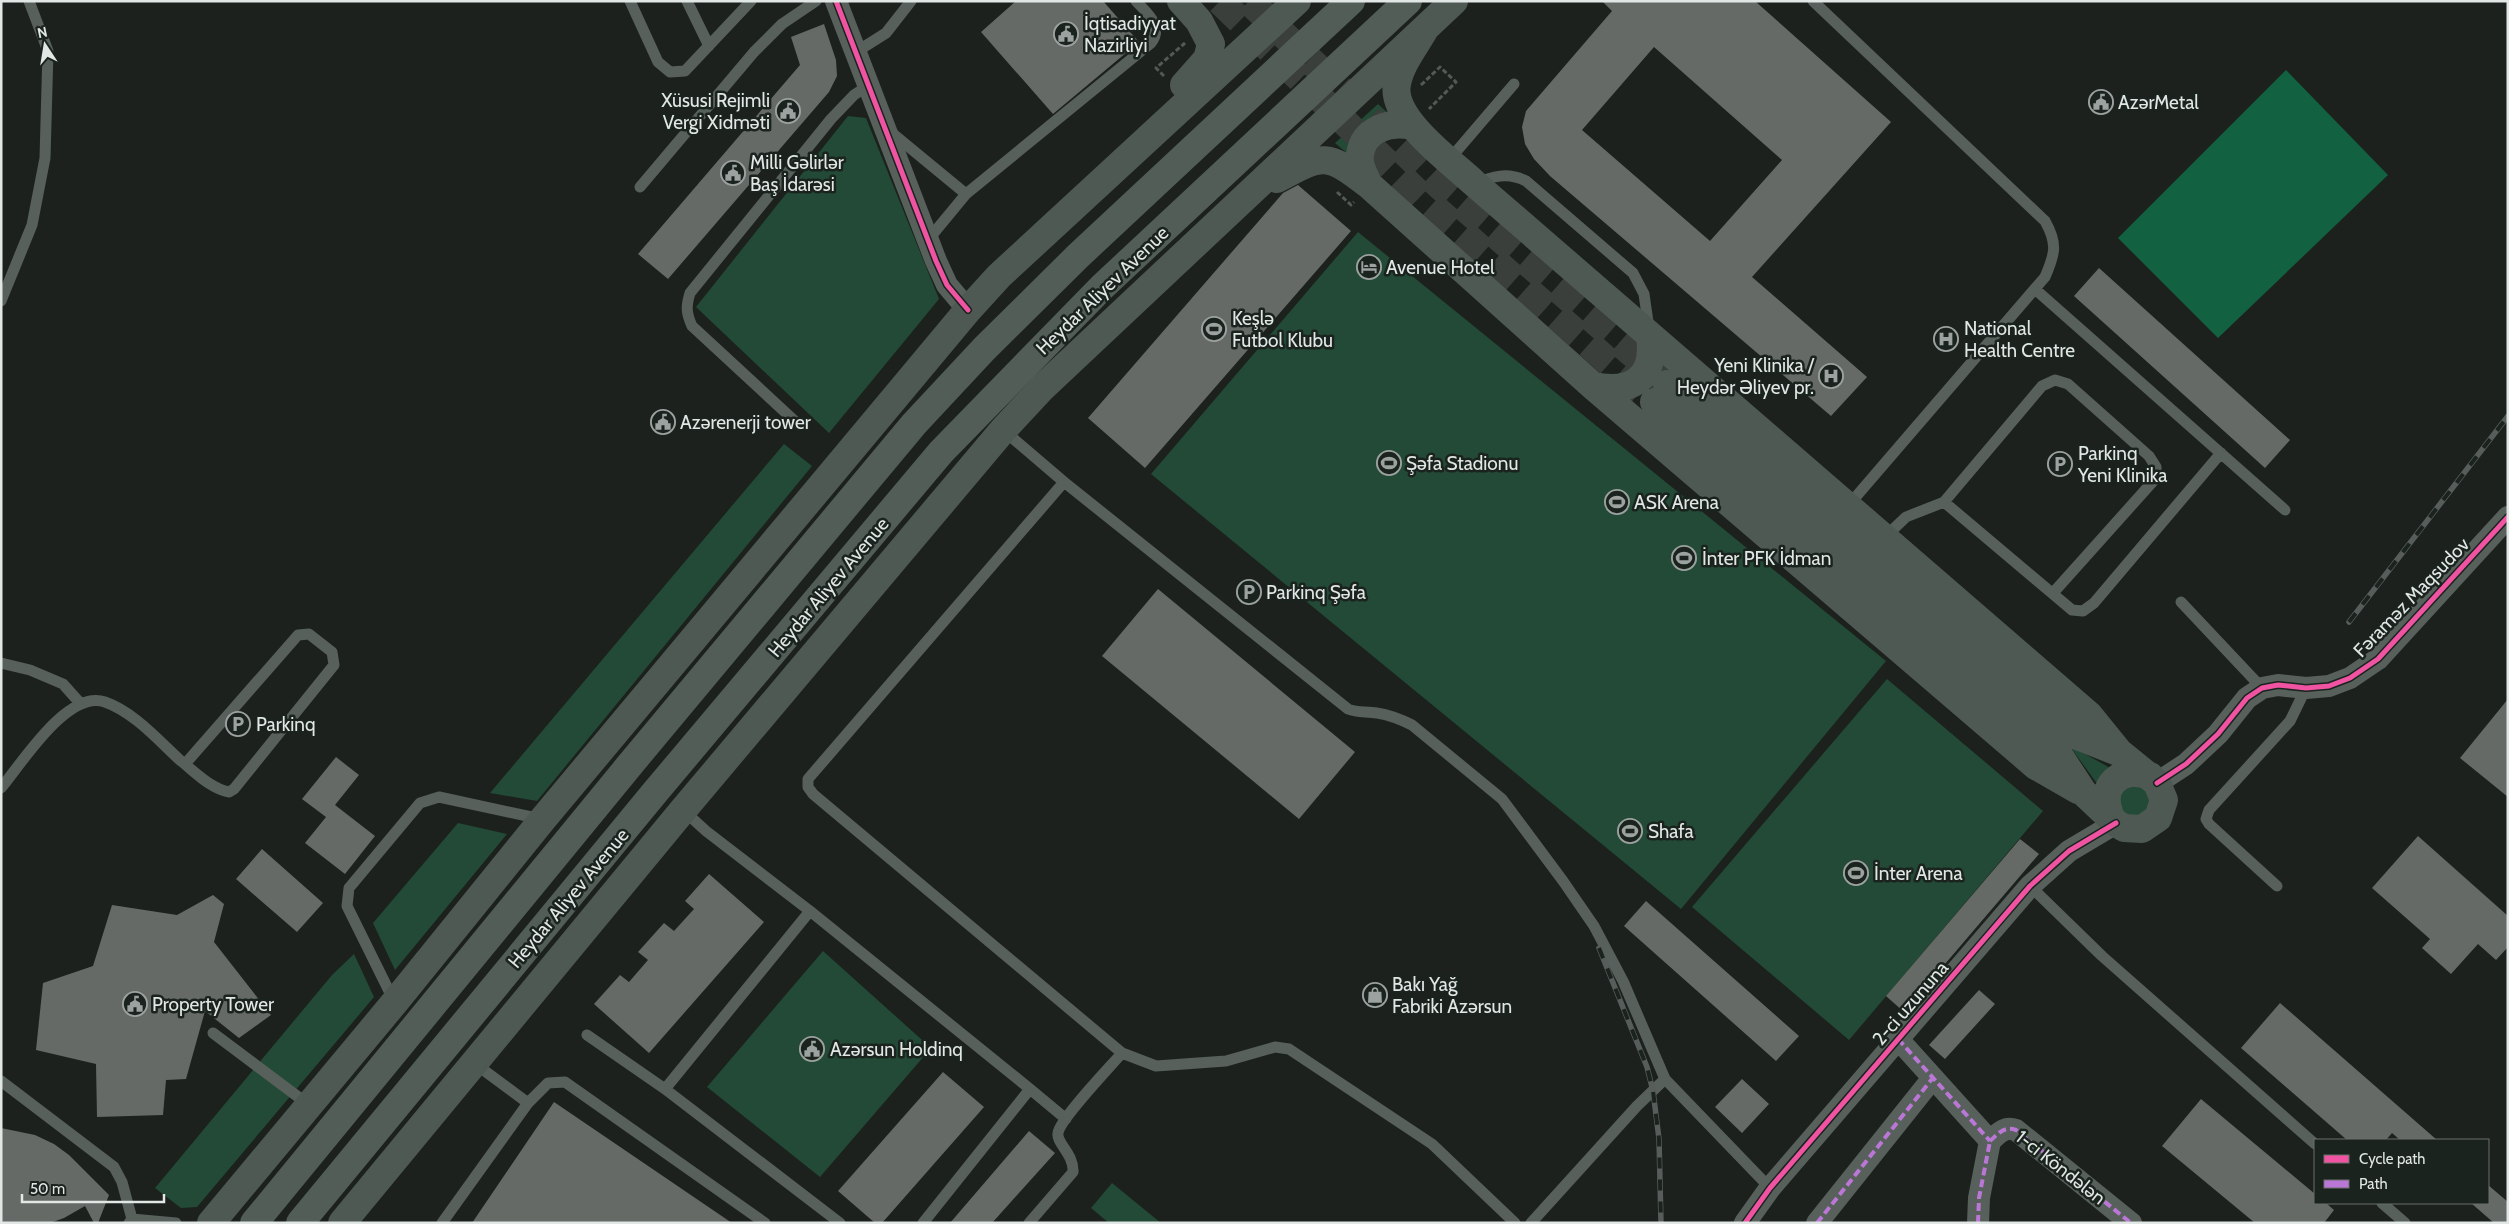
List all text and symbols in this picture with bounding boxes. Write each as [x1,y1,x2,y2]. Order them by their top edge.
place label: İqtisadiyyat Nazirliyi [1084,12,1176,57]
north arrow [20,20,70,70]
public building icon: İqtisadiyyat Nazirliyi [1053,21,1079,47]
text: N [36,22,49,42]
place label: Xüsusi Rejimli Vergi Xidməti [661,89,770,134]
public building icon: AzərMetal [2088,89,2114,115]
place label: AzərMetal [2118,91,2199,114]
public building icon: Xüsusi Rejimli Vergi Xidməti [775,98,801,124]
place label: Milli Gəlirlər Baş İdarəsi [750,151,844,196]
public building icon: Milli Gəlirlər Baş İdarəsi [720,160,746,186]
street label: Heydar Aliyev Avenue [1031,221,1174,359]
hotel icon: Avenue Hotel [1356,254,1382,280]
place label: Avenue Hotel [1386,256,1495,279]
place label: Keşlə Futbol Klubu [1232,307,1333,352]
sports icon: Keşlə Futbol Klubu [1201,316,1227,342]
place label: National Health Centre [1964,317,2075,362]
hospital icon: National Health Centre [1933,326,1959,352]
place label: Yeni Klinika / Heydər Əliyev pr. [1677,354,1815,399]
hospital icon: Yeni Klinika / Heydər Əliyev pr. [1818,363,1844,389]
public building icon: Azərenerji tower [650,409,676,435]
place label: Azərenerji tower [680,411,811,434]
place label: Parkinq Yeni Klinika [2077,442,2167,487]
sports icon: Şəfa Stadionu [1376,450,1402,476]
parking icon: Parkinq Yeni Klinika [2047,451,2073,477]
place label: Şəfa Stadionu [1406,452,1518,475]
sports icon: ASK Arena [1604,489,1630,515]
place label: ASK Arena [1634,491,1719,514]
street label: Heydar Aliyev Avenue [763,513,894,662]
street label: Fəraməz Maqsudov [2348,532,2475,662]
sports icon: İnter PFK İdman [1671,545,1697,571]
place label: İnter PFK İdman [1702,547,1831,570]
parking icon: Parkinq Şəfa [1236,579,1262,605]
place label: Parkinq Şəfa [1266,581,1366,604]
parking icon: Parkinq [225,711,251,737]
place label: Parkinq [256,713,315,736]
sports icon: Shafa [1617,818,1643,844]
place label: Shafa [1648,820,1694,843]
street label: Heydar Aliyev Avenue [503,824,634,973]
sports icon: İnter Arena [1843,860,1869,886]
place label: İnter Arena [1874,862,1963,885]
street label: 2-ci uzununa [1868,957,1953,1050]
place label: Bakı Yağ Fabriki Azərsun [1392,973,1512,1018]
shop icon: Bakı Yağ Fabriki Azərsun [1362,982,1388,1008]
public building icon: Property Tower [122,991,148,1017]
place label: Property Tower [152,993,274,1016]
public building icon: Azərsun Holdinq [799,1036,825,1062]
place label: Azərsun Holdinq [830,1038,963,1061]
street label: 1-ci Köndələn [2011,1125,2110,1210]
legend [2314,1139,2489,1204]
text: Cycle path [2359,1150,2425,1168]
scale bar [22,1172,165,1204]
text: Path [2359,1175,2388,1193]
text: 50 m [30,1180,65,1198]

